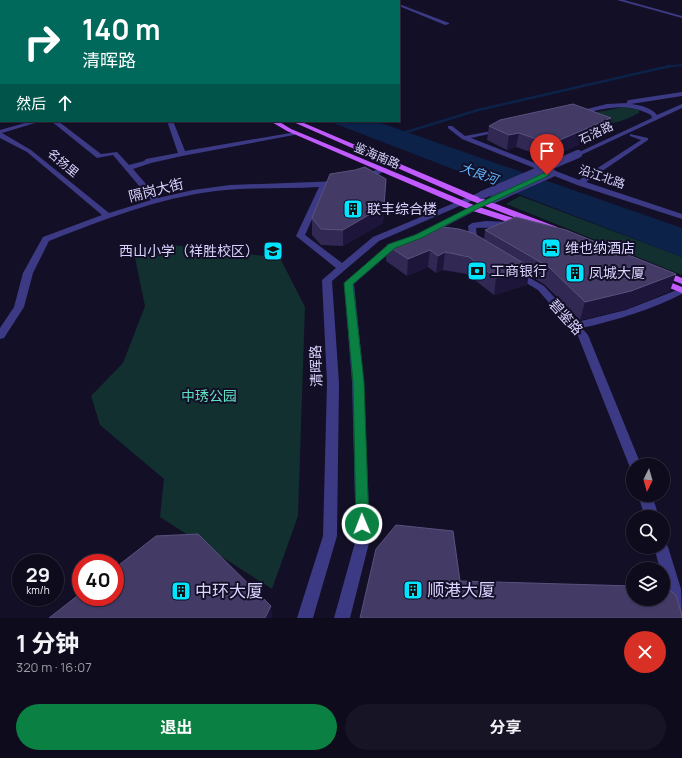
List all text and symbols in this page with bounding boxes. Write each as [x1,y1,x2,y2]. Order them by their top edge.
text: 140 m [82,10,161,48]
icon: right [16,16,68,68]
text: 清晖路 [82,48,136,72]
icon: ahead [54,92,76,114]
text: 然后 [16,93,46,114]
street label: 石洛路 [576,117,616,148]
pin [530,134,564,175]
street label: 鉴海南路 [351,138,403,173]
icon: arrive [536,140,558,162]
street label: 名扬里 [44,145,83,181]
water label: 大良河 [458,158,503,189]
street label: 沿江北路 [577,161,628,192]
street label: 隔岗大街 [126,174,185,206]
building icon: 联丰综合楼 [342,198,364,220]
place label: 联丰综合楼 [367,199,437,218]
hotel icon: 维也纳酒店 [540,237,562,259]
place label: 维也纳酒店 [565,238,635,257]
school or university icon: 西山小学（祥胜校区） [262,240,284,262]
place label: 西山小学（祥胜校区） [119,241,259,260]
bank icon: 工商银行 [466,260,488,282]
place label: 工商银行 [491,261,547,280]
building icon: 凤城大厦 [564,262,586,284]
place label: 凤城大厦 [589,263,645,282]
street label: 碧鉴路 [545,295,587,339]
street label: 清晖路 [305,345,326,387]
park label: 中琇公园 [181,386,237,405]
north arrow [626,458,670,502]
map controls [626,458,670,606]
position arrow [341,503,383,545]
button: search [626,510,670,554]
speed limit sign: 40 [72,554,124,606]
text: 29 [26,561,50,588]
button: layers [626,562,670,606]
place label: 顺港大厦 [427,578,495,601]
place label: 中环大厦 [195,579,263,602]
building icon: 顺港大厦 [402,579,424,601]
building icon: 中环大厦 [170,580,192,602]
text: km/h [26,583,50,597]
text: 1 分钟 [16,626,79,659]
button: close [624,631,666,673]
text: 320 m · 16:07 [16,658,92,676]
button: 退出 [16,704,337,750]
button: 分享 [345,704,666,750]

